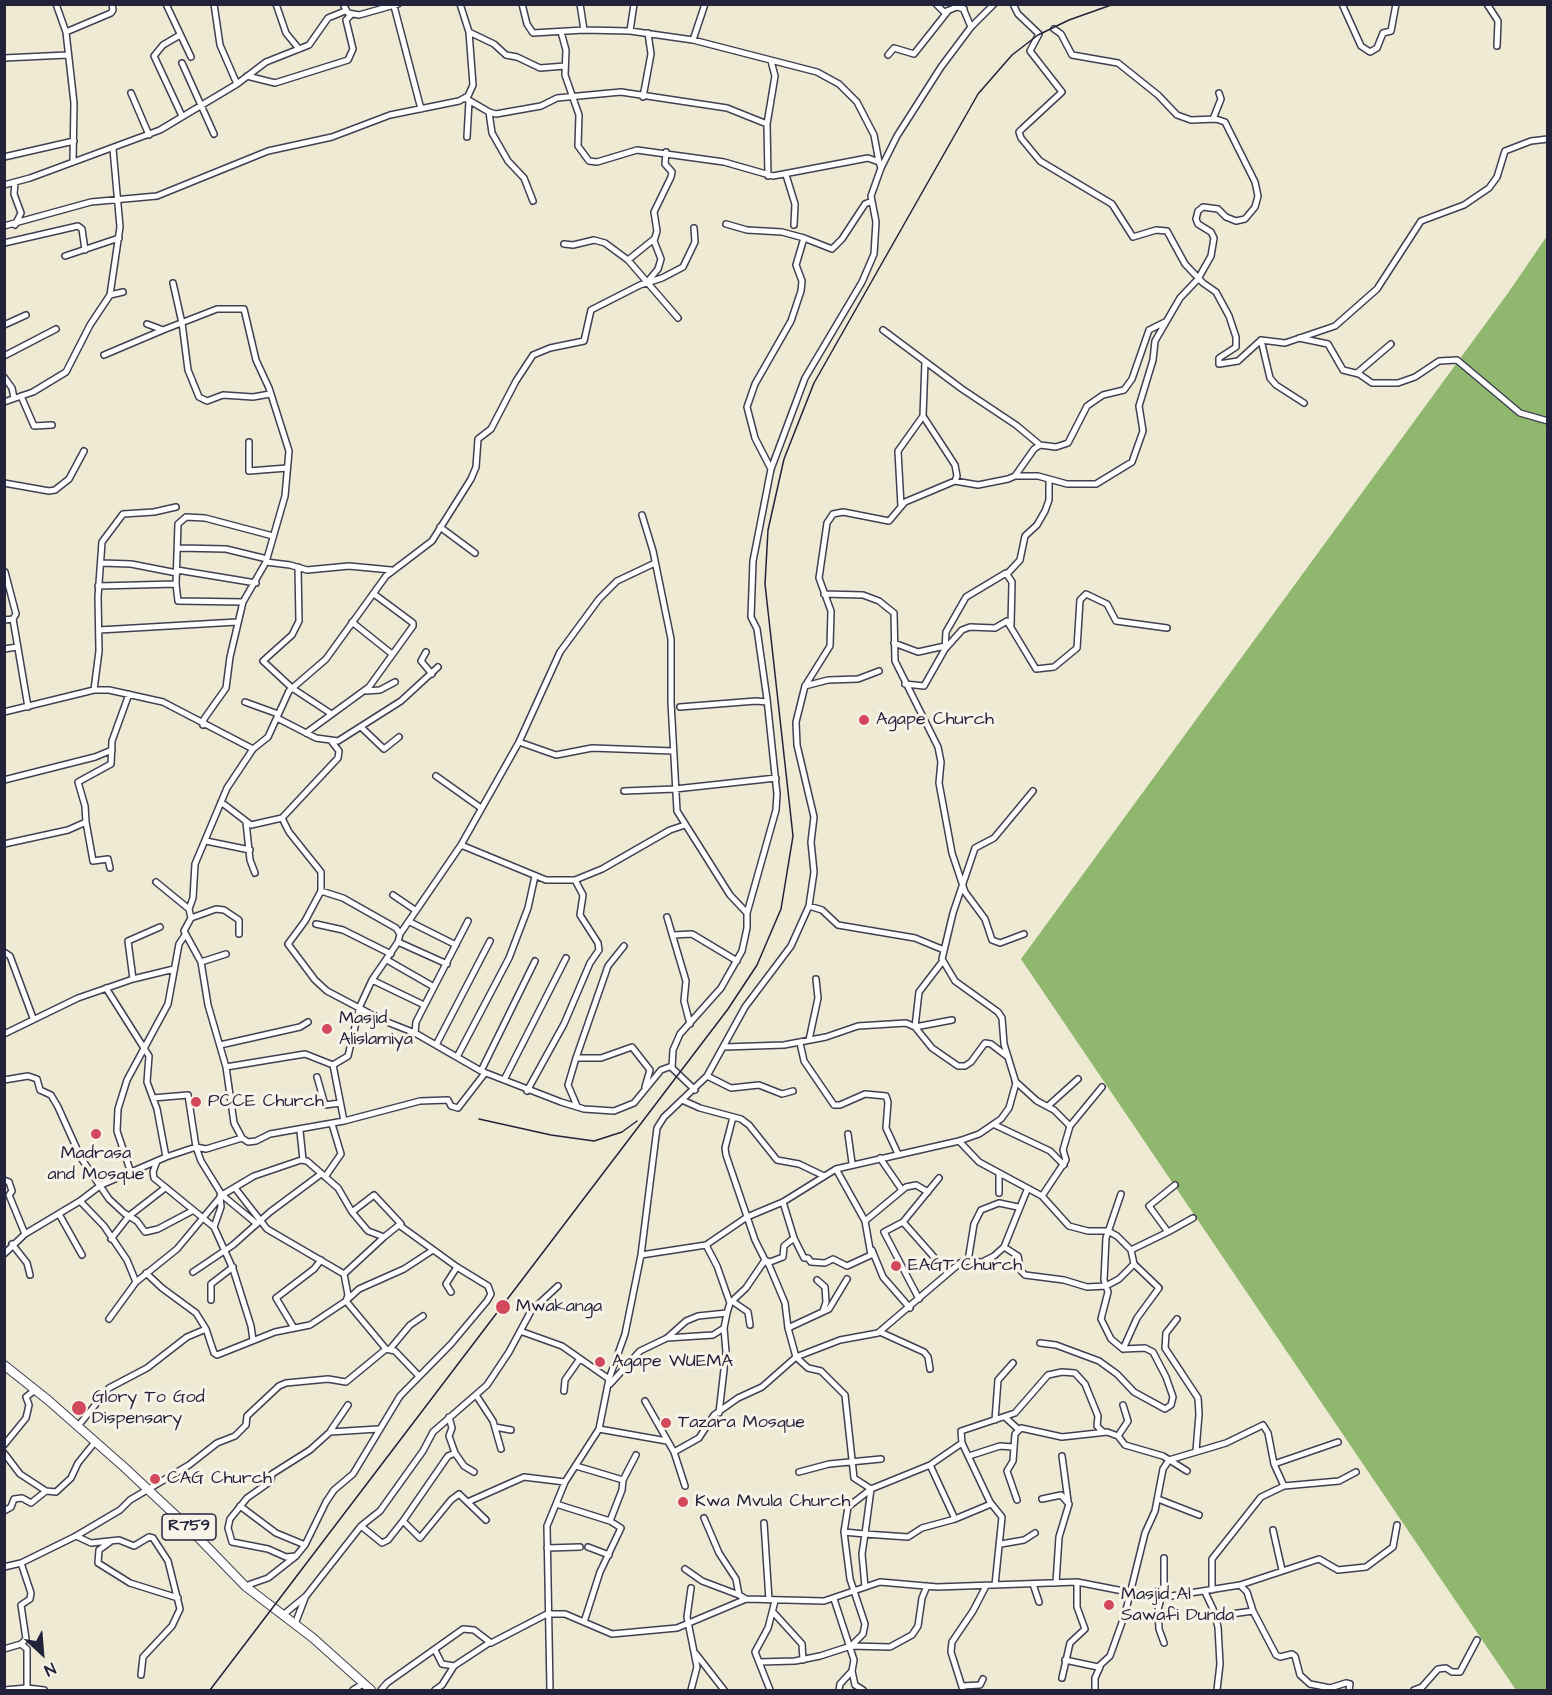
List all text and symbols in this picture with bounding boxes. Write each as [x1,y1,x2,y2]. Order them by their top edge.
place label: Agape Church [876,709,994,731]
marker: Agape Church [857,713,871,727]
place label: Masjid Alislamiya [339,1008,413,1050]
marker: Masjid Alislamiya [320,1022,334,1036]
place label: PCCE Church [208,1091,324,1113]
marker: PCCE Church [189,1095,203,1109]
marker: Madrasa and Mosque [89,1127,103,1141]
place label: Madrasa and Mosque [48,1143,144,1186]
place label: EAGT Church [908,1255,1022,1277]
marker: EAGT Church [889,1259,903,1273]
place label: Mwakanga [516,1296,602,1318]
marker: Mwakanga [494,1298,512,1316]
place label: Agape WUEMA [612,1351,733,1373]
marker: Agape WUEMA [593,1355,607,1369]
place label: Glory To God Dispensary [92,1387,205,1430]
marker: Glory To God Dispensary [70,1399,88,1417]
place label: Tazara Mosque [678,1412,805,1434]
marker: Tazara Mosque [659,1416,673,1430]
place label: CAG Church [167,1468,272,1490]
marker: CAG Church [148,1472,162,1486]
place label: Kwa Mvula Church [695,1491,850,1513]
marker: Kwa Mvula Church [676,1495,690,1509]
road number: R759 [162,1514,216,1540]
place label: Masjid Al Sawafi Dunda [1121,1584,1234,1626]
marker: Masjid Al Sawafi Dunda [1102,1598,1116,1612]
north arrow [12,1623,72,1683]
text: N [41,1657,59,1681]

